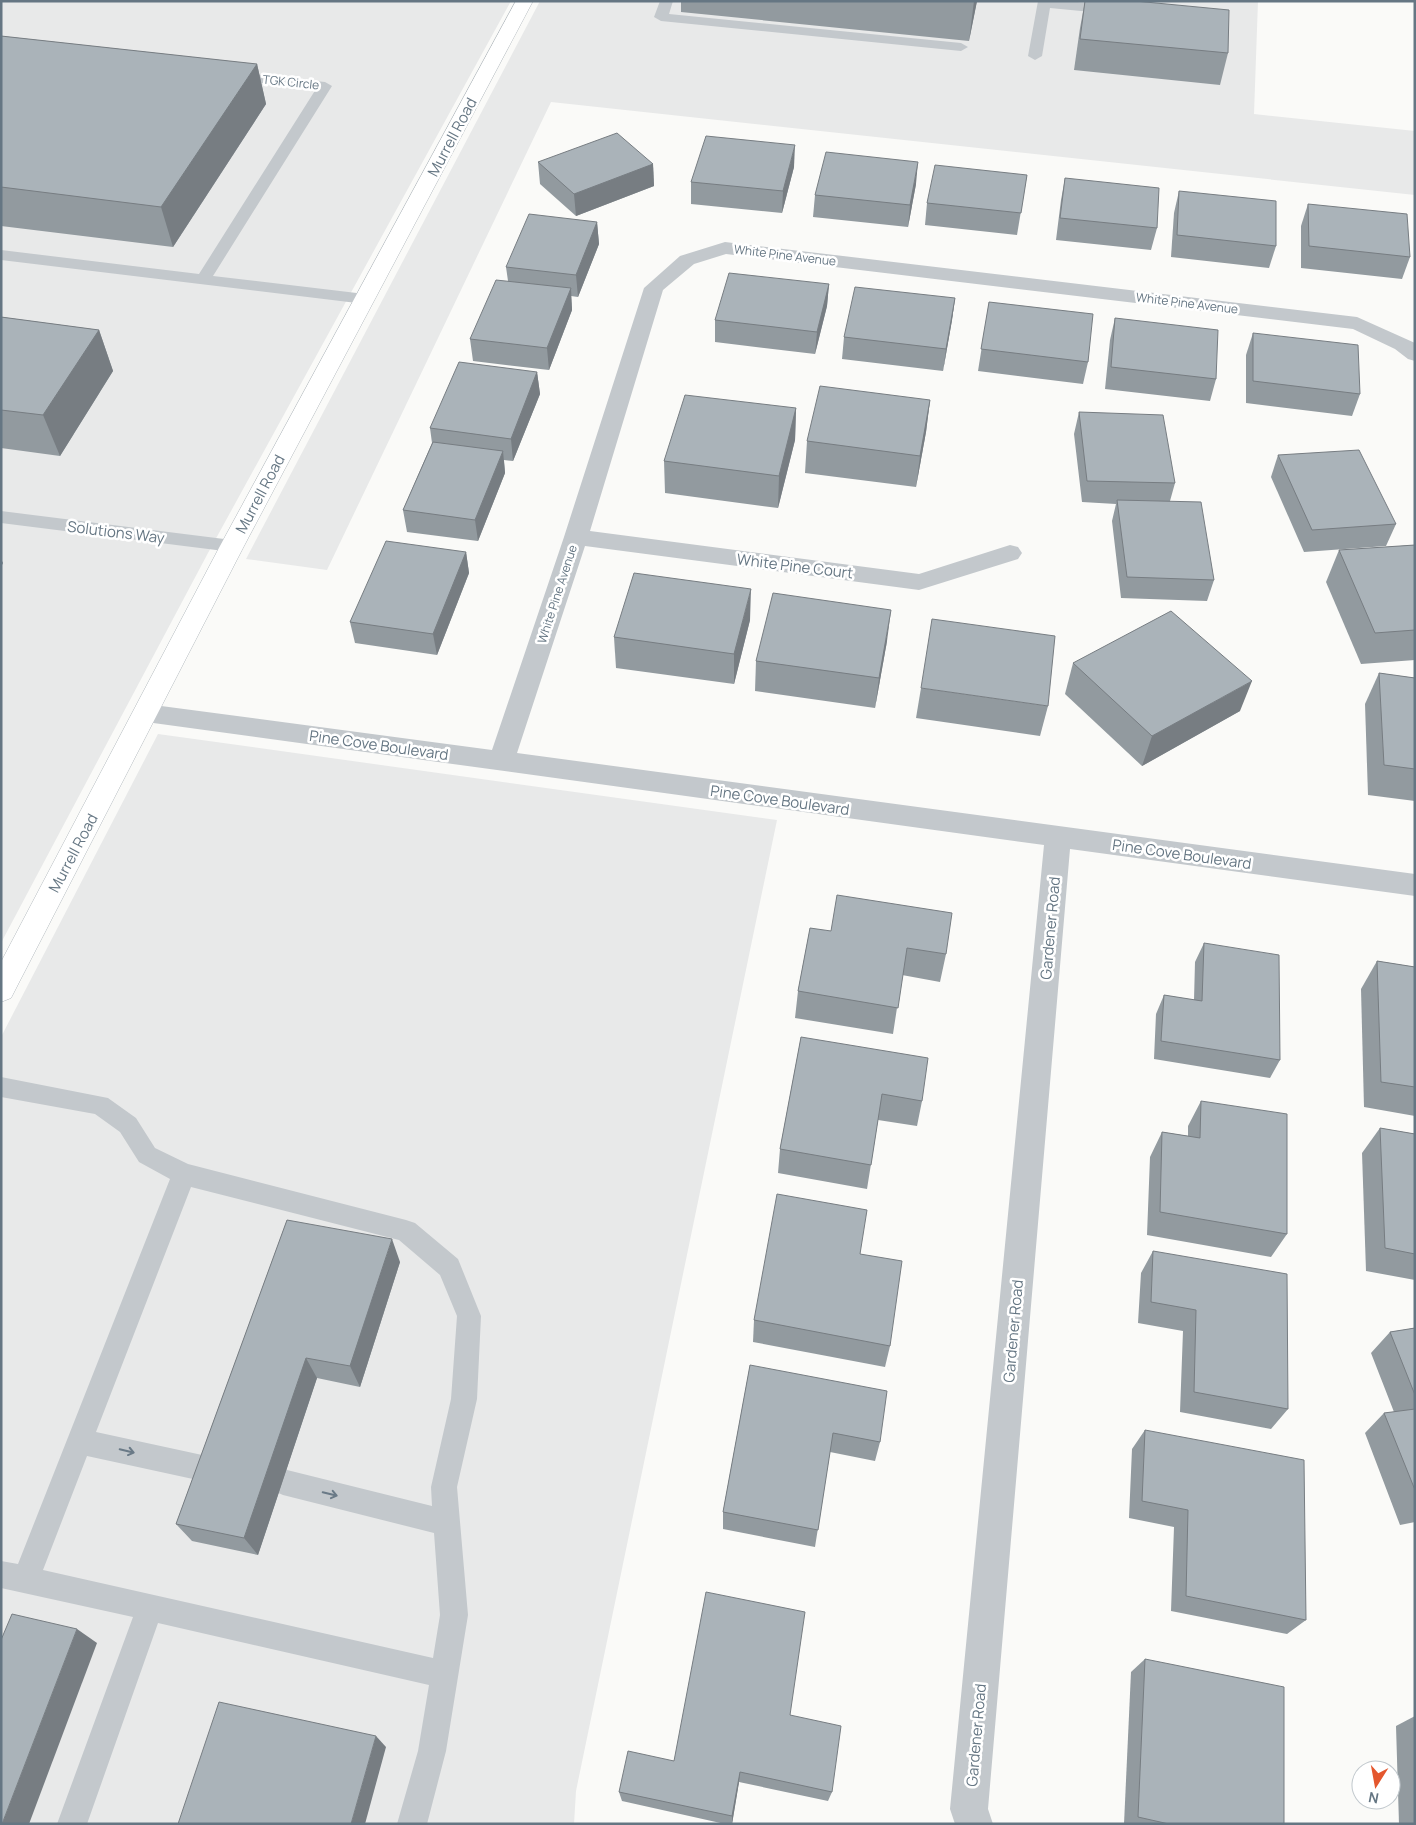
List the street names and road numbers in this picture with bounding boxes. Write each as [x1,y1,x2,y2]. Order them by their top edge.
street label: TGK Circle [262,71,320,93]
street label: Murrell Road [422,94,482,180]
street label: White Pine Avenue [733,240,837,270]
street label: White Pine Avenue [1135,288,1239,318]
street label: Murrell Road [230,451,290,537]
street label: Solutions Way [66,516,166,548]
street label: White Pine Avenue [533,542,581,646]
street label: White Pine Court [736,548,854,584]
street label: Pine Cove Boulevard [308,725,450,765]
street label: Pine Cove Boulevard [709,780,851,820]
street label: Murrell Road [43,810,103,896]
street label: Pine Cove Boulevard [1111,834,1253,874]
street label: Gardener Road [1035,876,1065,980]
street label: Gardener Road [998,1279,1028,1383]
street label: Gardener Road [961,1683,991,1787]

